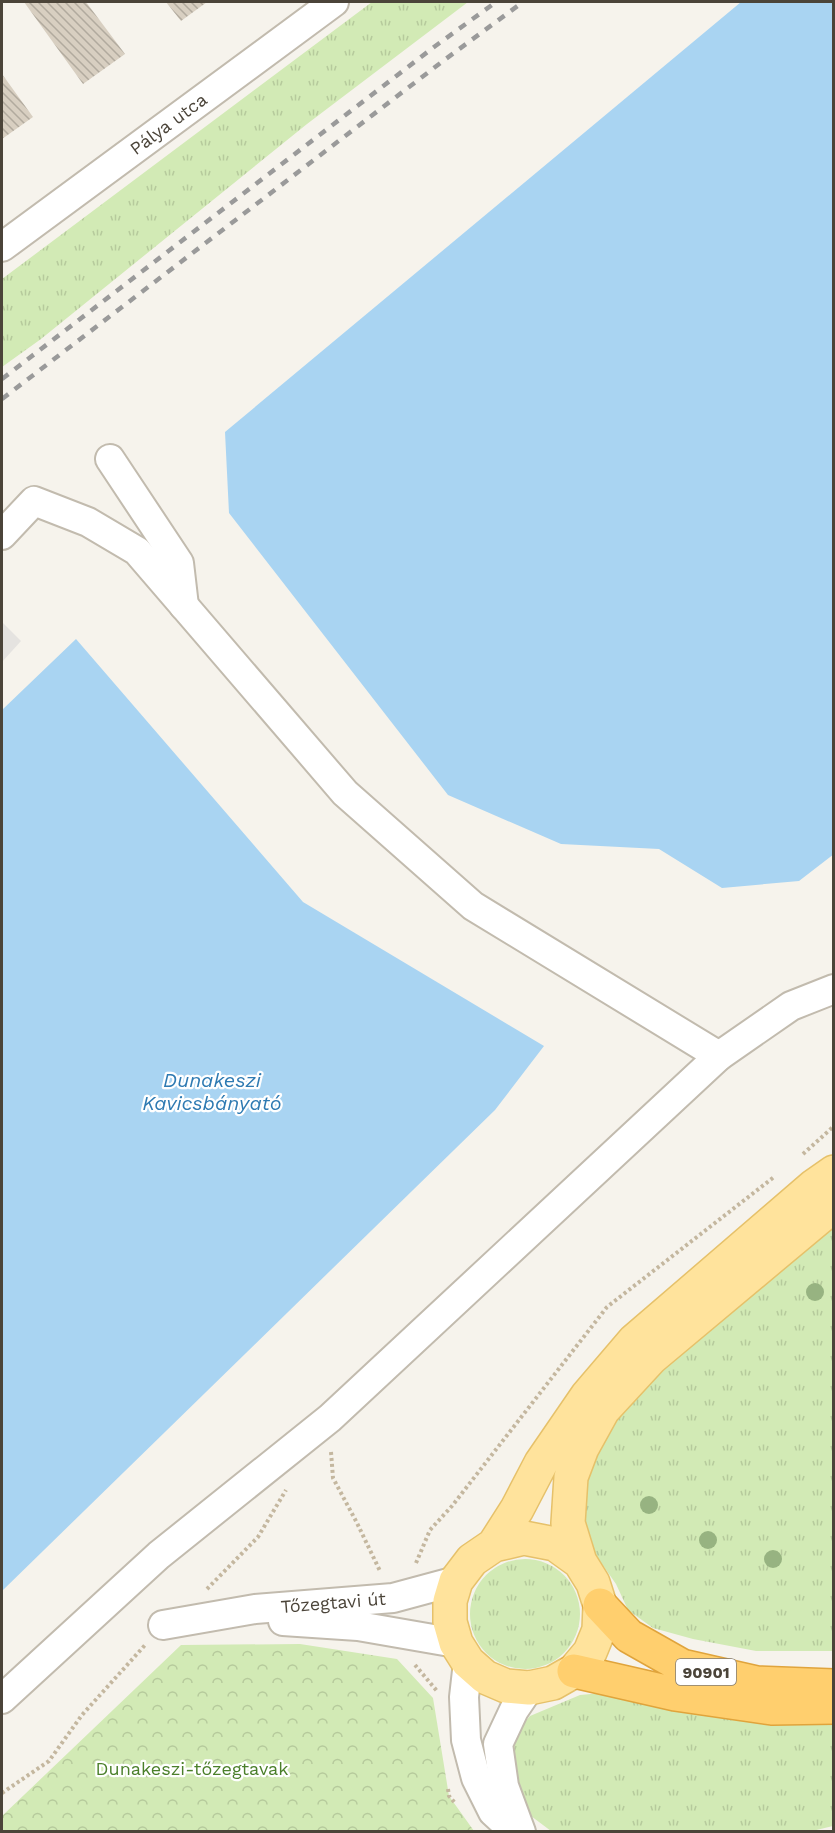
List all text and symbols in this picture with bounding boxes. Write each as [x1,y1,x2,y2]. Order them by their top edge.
street label: Pálya utca [126,88,211,159]
water label: Dunakeszi Kavicsbányató [142,1068,282,1115]
street label: Tőzegtavi út [280,1588,387,1617]
road number: 90901 [676,1659,736,1685]
park label: Dunakeszi-tőzegtavak [96,1758,288,1779]

